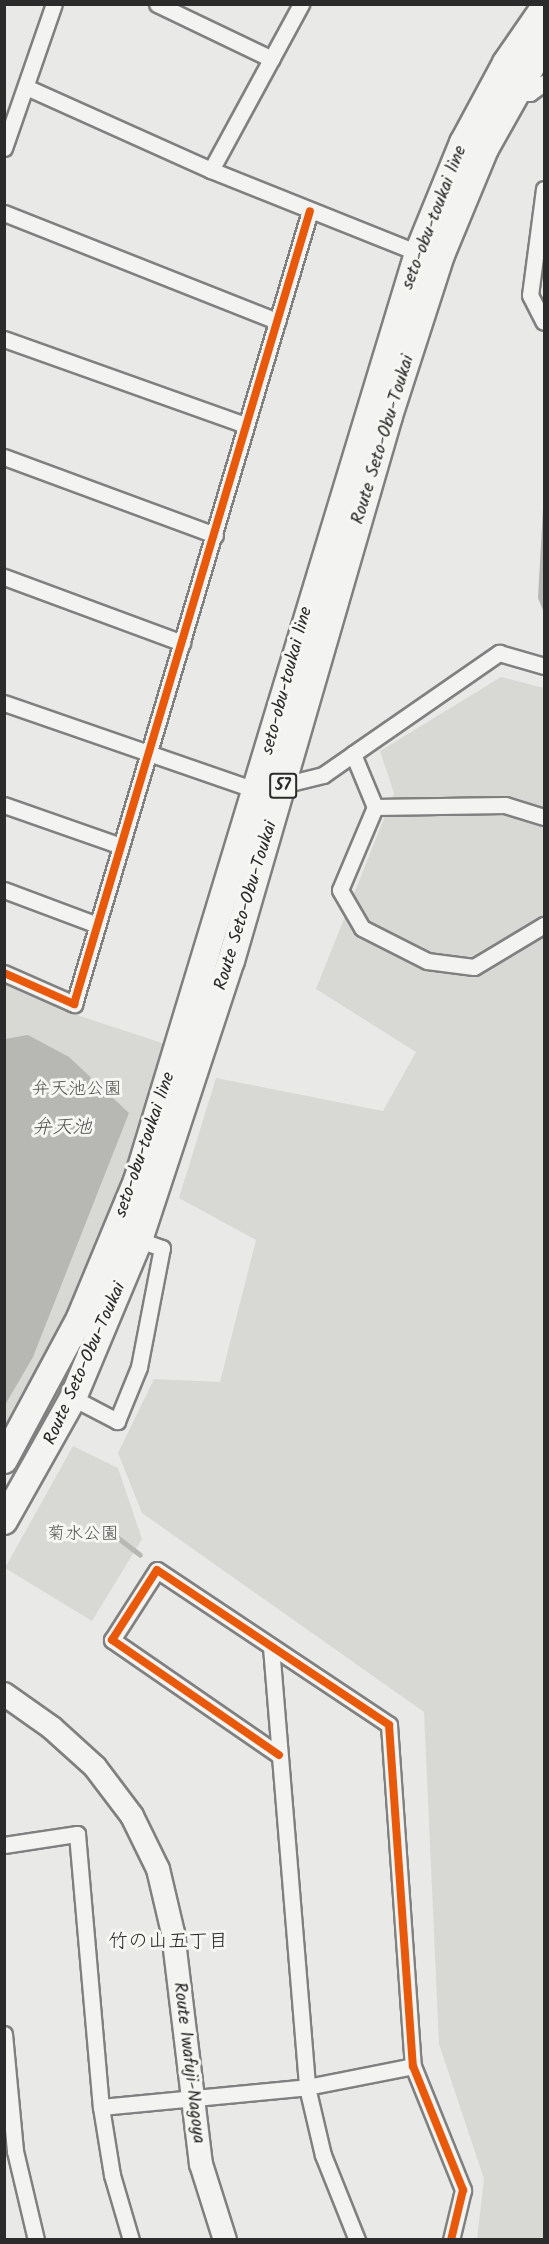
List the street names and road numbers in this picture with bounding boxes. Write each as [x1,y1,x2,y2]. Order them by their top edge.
street label: seto-obu-toukai line [398,143,472,293]
street label: Route Seto-Obu-Toukai [348,353,420,527]
street label: seto-obu-toukai line [258,605,318,757]
road number: 57 [268,773,298,799]
street label: Route Seto-Obu-Toukai [211,819,283,993]
street label: seto-obu-toukai line [111,1070,181,1220]
street label: Route Seto-Obu-Toukai [40,1279,132,1449]
street label: Route Iwafuji-Nagoya [167,1981,209,2145]

